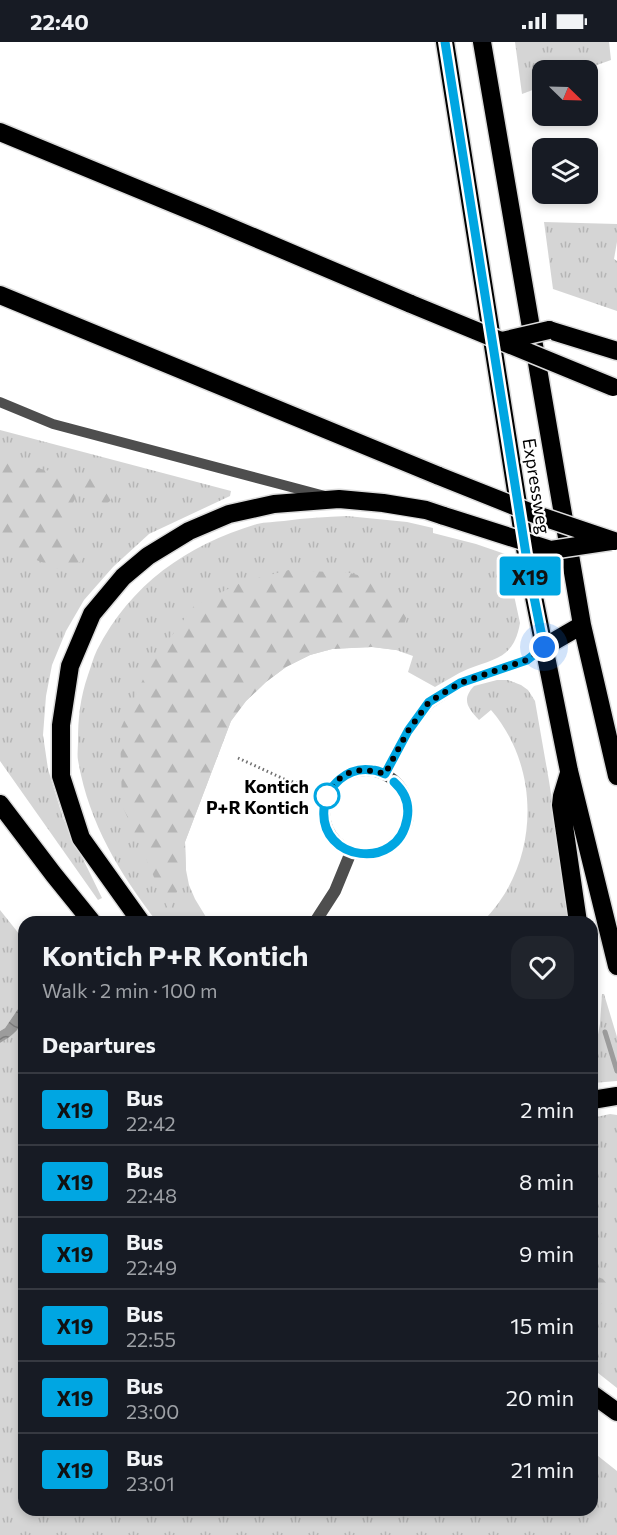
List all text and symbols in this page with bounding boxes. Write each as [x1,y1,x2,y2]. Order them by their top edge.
text: 22:40 [30,8,89,35]
north arrow [532,60,598,126]
map controls [532,60,598,204]
button: layers [532,138,598,204]
street label: Expressweg [519,436,555,536]
line badge: X19 [496,556,564,596]
text: X19 [512,564,548,589]
your location [529,632,559,662]
place label: Kontich P+R Kontich [206,775,309,818]
marker: Kontich P+R Kontich [314,783,340,809]
button: heart [511,936,574,999]
text: Kontich P+R Kontich [42,938,308,972]
text: Walk · 2 min · 100 m [42,978,217,1002]
text: Departures [42,1031,156,1058]
text: Bus [126,1084,163,1111]
text: 2 min [520,1096,574,1123]
text: X19 [57,1097,93,1122]
text: 22:42 [126,1111,176,1135]
text: Bus [126,1156,163,1183]
text: 8 min [519,1168,574,1195]
text: X19 [57,1169,93,1194]
text: 22:48 [126,1183,177,1207]
text: Bus [126,1228,163,1255]
text: 9 min [519,1240,574,1267]
text: X19 [57,1241,93,1266]
text: 22:49 [126,1255,177,1279]
text: Bus [126,1300,163,1327]
text: 15 min [510,1312,574,1339]
text: X19 [57,1313,93,1338]
text: 22:55 [126,1327,176,1351]
text: Bus [126,1372,163,1399]
text: 20 min [506,1384,574,1411]
text: X19 [57,1385,93,1410]
text: 23:00 [126,1399,179,1423]
text: Bus [126,1444,163,1471]
text: 21 min [511,1456,574,1483]
text: X19 [57,1457,93,1482]
text: 23:01 [126,1471,175,1495]

